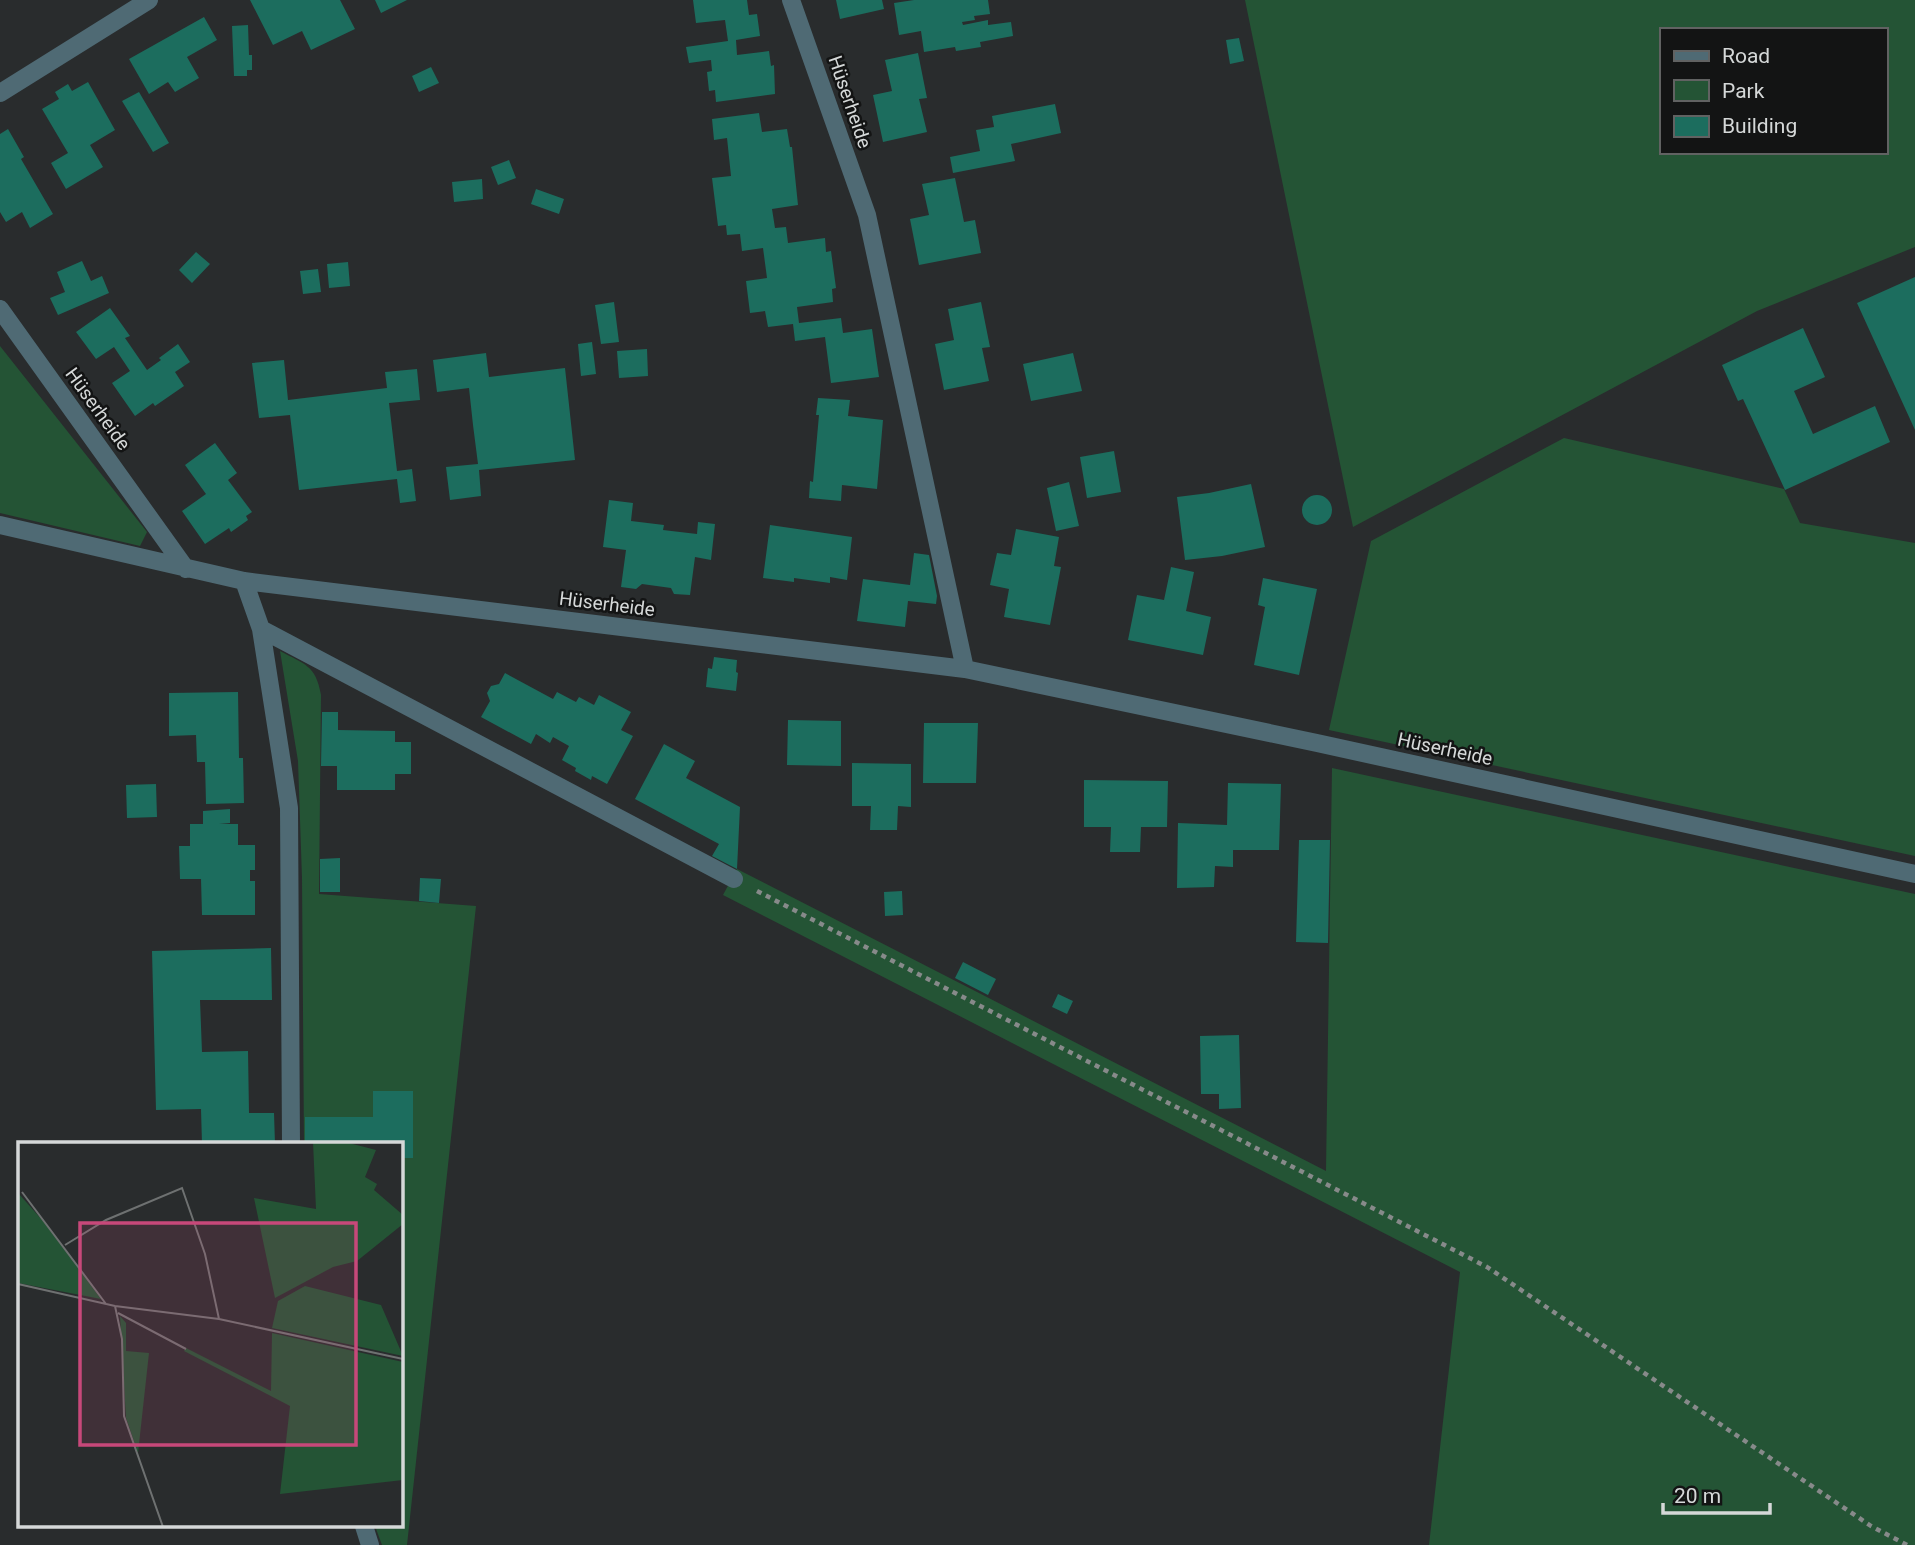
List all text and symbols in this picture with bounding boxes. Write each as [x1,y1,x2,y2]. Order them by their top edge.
legend [1660,28,1887,154]
text: Road [1722,44,1770,68]
street label: Hüserheide [823,53,877,151]
text: Park [1722,79,1765,103]
text: Building [1722,114,1797,138]
street label: Hüserheide [60,363,136,455]
street label: Hüserheide [558,587,656,621]
street label: Hüserheide [1396,728,1494,770]
inset map [18,1142,402,1528]
scale bar [1663,1472,1770,1516]
text: 20 m [1674,1484,1721,1508]

